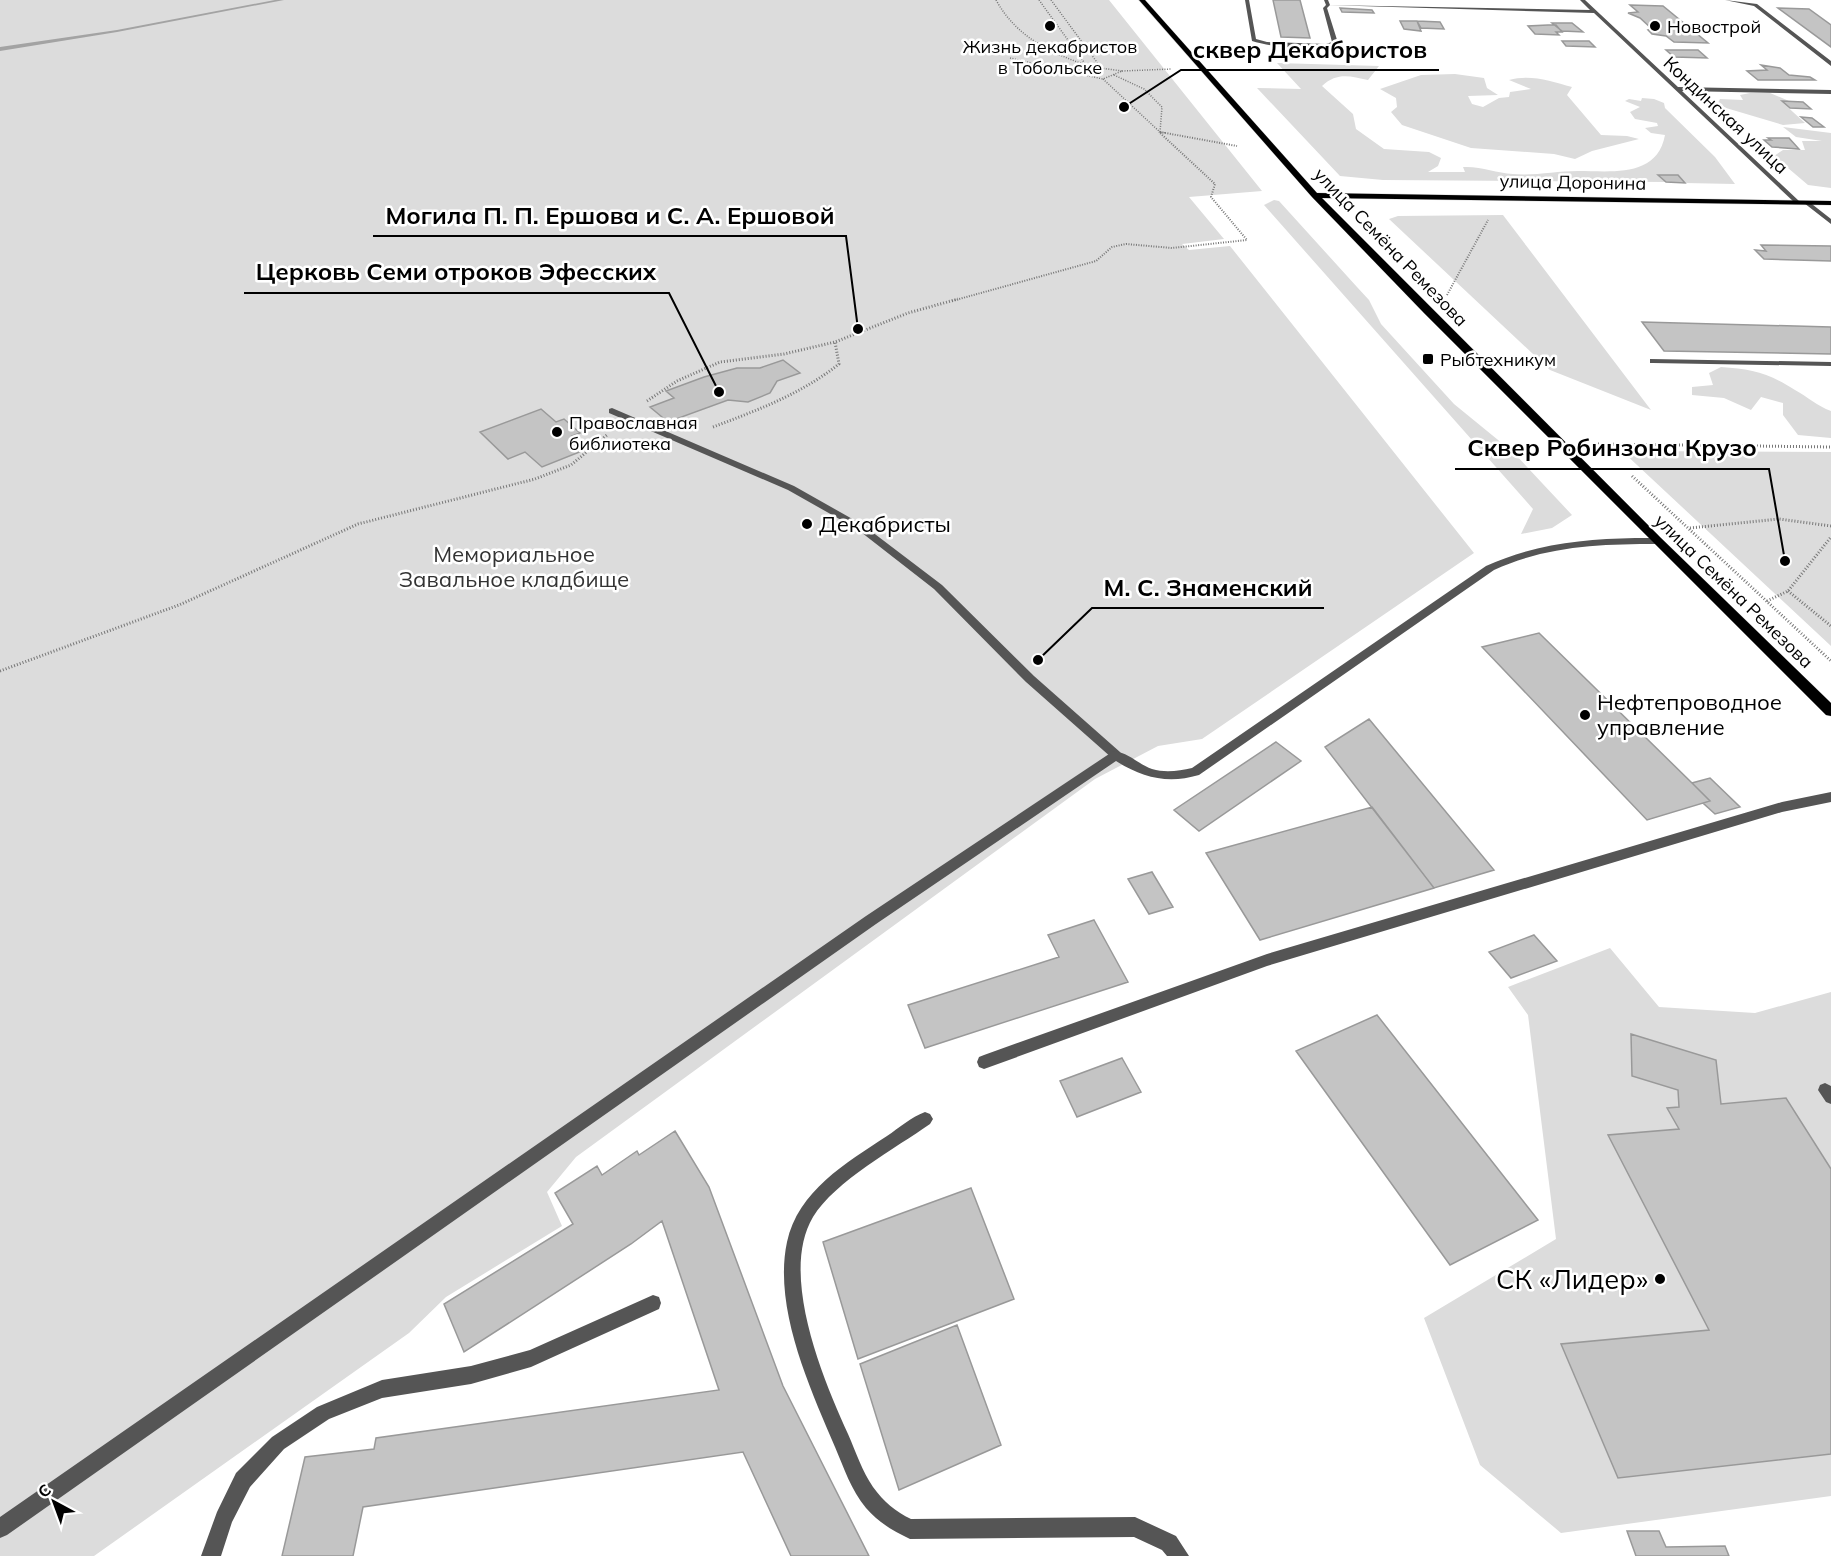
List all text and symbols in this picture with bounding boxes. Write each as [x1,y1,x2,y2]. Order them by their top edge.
place label: Новострой [1667,15,1761,38]
marker: Жизнь декабристов в Тобольске [1043,19,1057,33]
marker: Новострой [1648,19,1662,33]
callout: сквер Декабристов [1181,28,1439,70]
text: сквер Декабристов [1193,34,1427,64]
place label: Жизнь декабристов в Тобольске [963,35,1137,79]
street label: Кондинская улица [1659,51,1793,179]
street label: улица Семёна Ремезова [1309,163,1473,331]
street label: улица Доронина [1499,169,1647,195]
callout: Могила П. П. Ершова и С. А. Ершовой [373,194,846,236]
text: Могила П. П. Ершова и С. А. Ершовой [385,200,835,230]
callout: Церковь Семи отроков Эфесских [244,251,669,293]
text: Церковь Семи отроков Эфесских [256,256,657,286]
place label: Рыбтехникум [1440,348,1556,371]
marker: Рыбтехникум [1421,352,1435,366]
place label: Православная библиотека [569,411,698,455]
marker: Православная библиотека [550,425,564,439]
callout: Сквер Робинзона Крузо [1455,427,1769,469]
text: Сквер Робинзона Крузо [1467,432,1757,462]
street label: улица Семёна Ремезова [1650,509,1818,673]
place label: Декабристы [819,510,951,538]
marker: Декабристы [800,517,814,531]
park label: Мемориальное Завальное кладбище [399,540,629,593]
callout: М. С. Знаменский [1092,566,1324,608]
text: М. С. Знаменский [1104,572,1312,602]
place label: Нефтепроводное управление [1597,688,1782,741]
marker: Нефтепроводное управление [1578,708,1592,722]
place label: СК «Лидер» [1496,1262,1648,1296]
marker: СК «Лидер» [1653,1272,1667,1286]
north arrow [24,1472,84,1532]
text: С [33,1480,55,1502]

